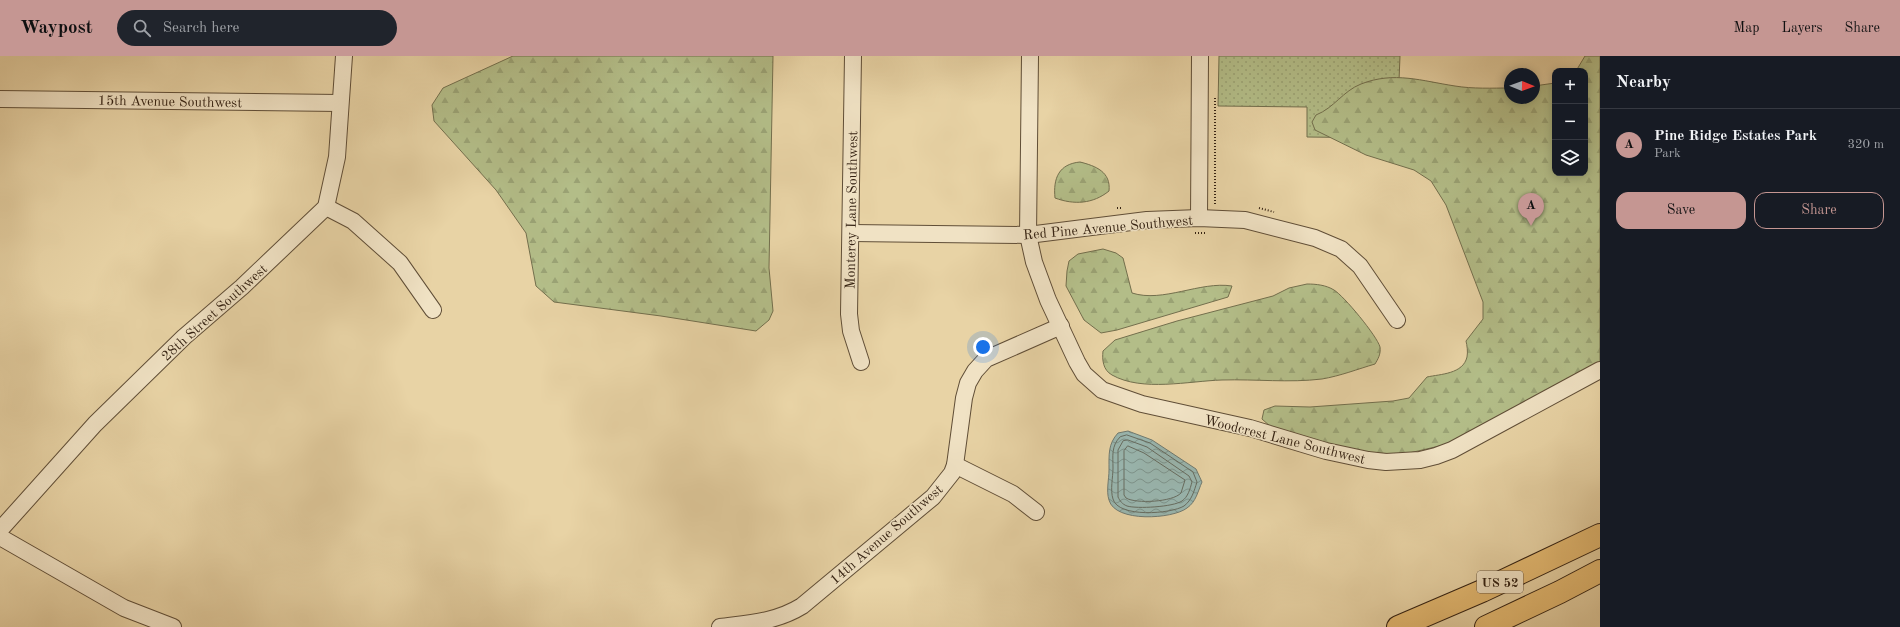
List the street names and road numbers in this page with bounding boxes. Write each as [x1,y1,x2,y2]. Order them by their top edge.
street label: 15th Avenue Southwest [98,94,242,110]
street label: Monterey Lane Southwest [844,131,860,289]
street label: Red Pine Avenue Southwest [1023,214,1194,242]
street label: 28th Street Southwest [159,262,270,364]
street label: Woodcrest Lane Southwest [1203,413,1367,467]
street label: 14th Avenue Southwest [828,482,946,587]
road number: US 52 [1477,571,1523,593]

